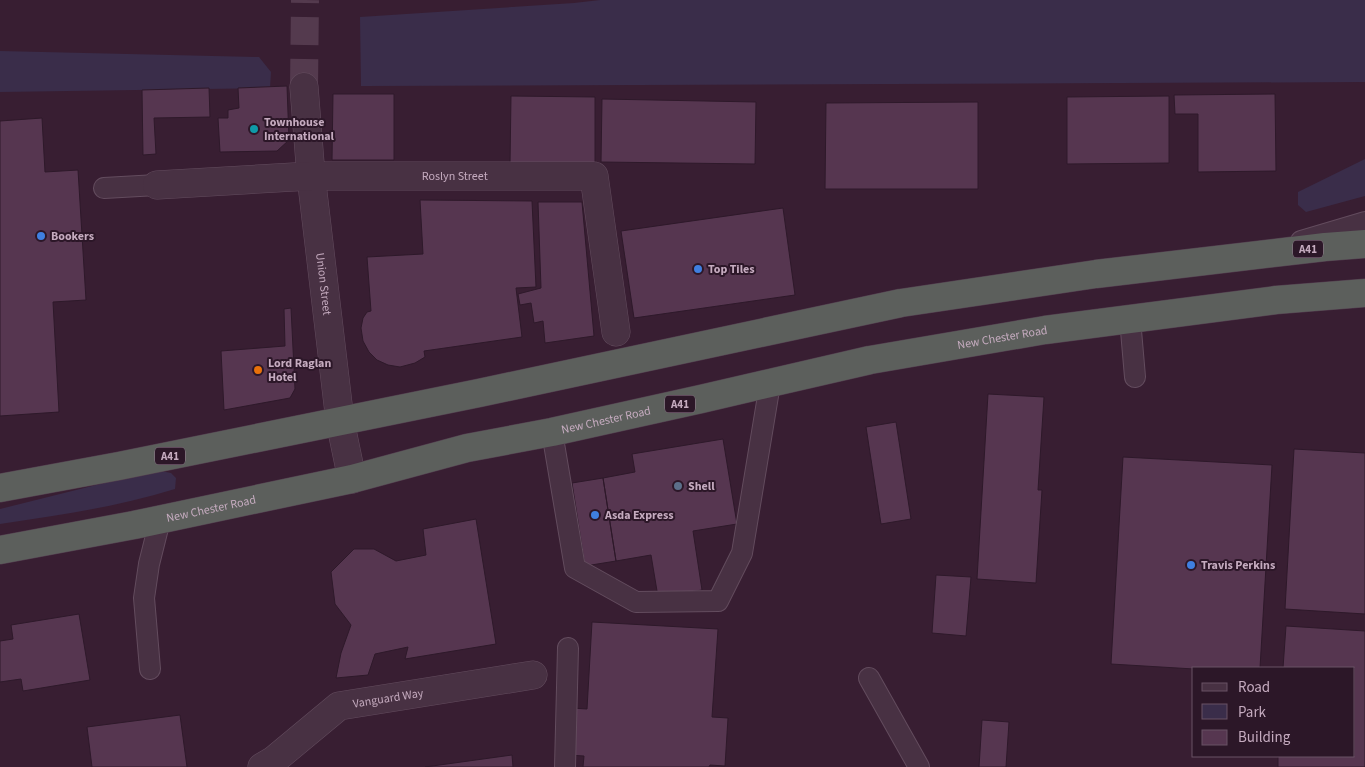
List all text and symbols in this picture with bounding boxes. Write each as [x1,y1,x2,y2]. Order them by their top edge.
place label: Townhouse International [264,114,335,145]
marker: Townhouse International [248,123,260,135]
street label: Roslyn Street [422,168,488,185]
place label: Bookers [51,228,94,245]
marker: Bookers [35,230,47,242]
road number: A41 [1293,240,1323,258]
street label: Union Street [311,252,335,316]
place label: Top Tiles [708,261,755,278]
marker: Top Tiles [692,263,704,275]
street label: New Chester Road [956,322,1049,354]
place label: Lord Raglan Hotel [268,355,331,386]
marker: Lord Raglan Hotel [252,364,264,376]
road number: A41 [665,396,695,412]
street label: New Chester Road [560,402,652,439]
road number: A41 [155,448,185,464]
place label: Shell [688,478,715,495]
marker: Shell [672,480,684,492]
street label: New Chester Road [165,492,257,527]
place label: Asda Express [604,507,674,524]
marker: Asda Express [589,509,601,521]
place label: Travis Perkins [1201,557,1275,574]
marker: Travis Perkins [1185,559,1197,571]
legend [1192,667,1355,757]
text: Road [1238,677,1270,698]
street label: Vanguard Way [352,685,425,713]
text: Park [1238,702,1267,723]
text: Building [1238,727,1291,748]

